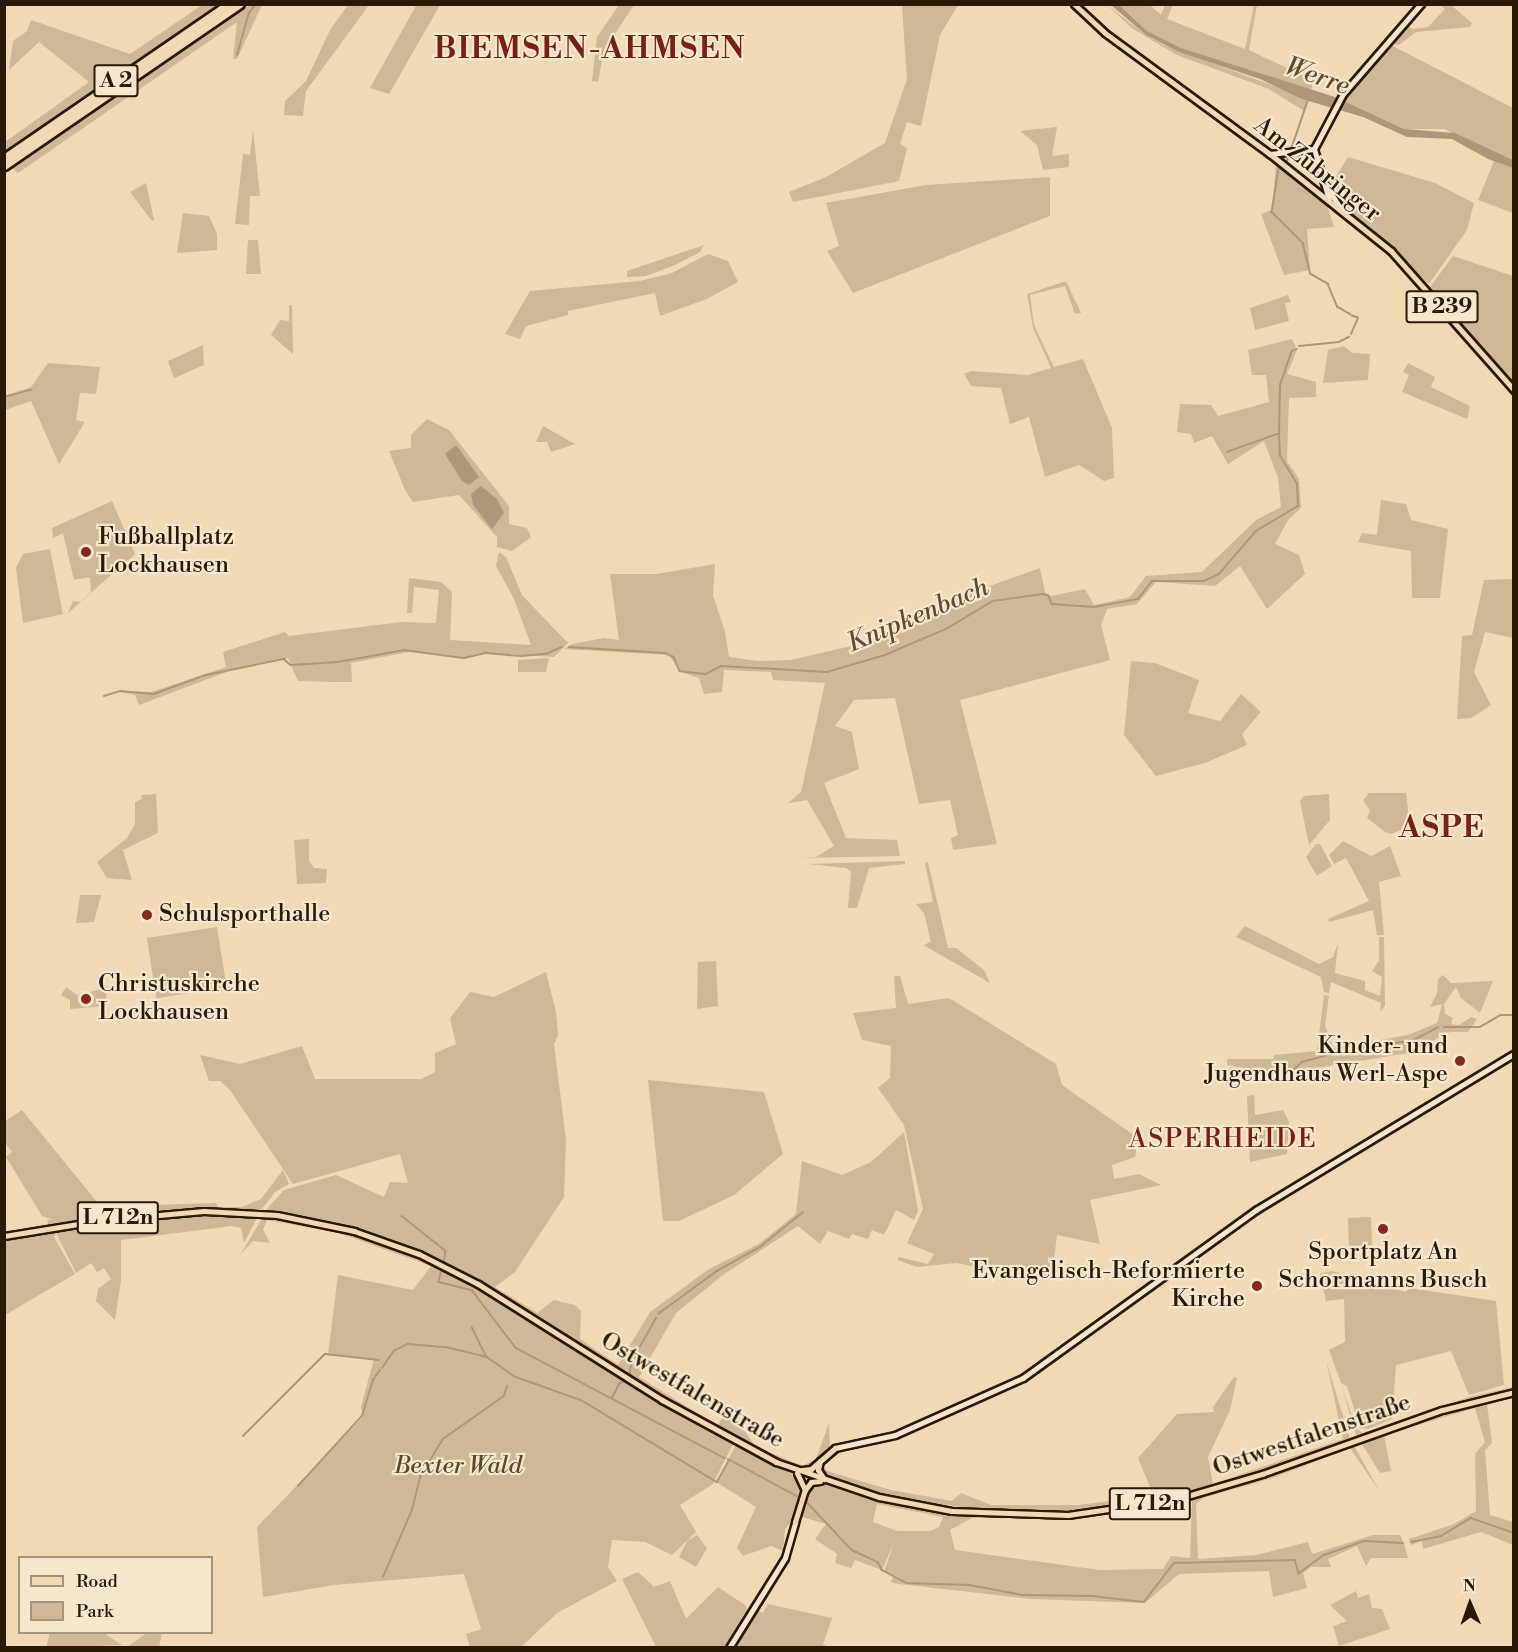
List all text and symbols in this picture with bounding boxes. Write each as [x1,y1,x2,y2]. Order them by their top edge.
district label: BIEMSEN-AHMSEN [434,31,746,67]
water label: Werre [1281,52,1353,102]
road number: A 2 [94,62,138,100]
street label: Am Zubringer [1248,112,1386,228]
road number: B 239 [1404,288,1480,326]
place label: Fußballplatz Lockhausen [98,524,234,580]
marker: Fußballplatz Lockhausen [79,545,93,559]
water label: Knipkenbach [842,572,994,660]
district label: ASPE [1399,810,1485,846]
place label: Schulsporthalle [159,901,330,929]
marker: Schulsporthalle [140,908,154,922]
place label: Christuskirche Lockhausen [98,971,260,1027]
marker: Christuskirche Lockhausen [79,992,93,1006]
place label: Kinder- und Jugendhaus Werl-Aspe [1205,1033,1448,1089]
marker: Kinder- und Jugendhaus Werl-Aspe [1453,1054,1467,1068]
district label: ASPERHEIDE [1129,1124,1317,1156]
road number: L 712n [76,1199,160,1237]
marker: Sportplatz An Schormanns Busch [1376,1222,1390,1236]
place label: Sportplatz An Schormanns Busch [1279,1239,1487,1295]
place label: Evangelisch-Reformierte Kirche [972,1258,1245,1314]
marker: Evangelisch-Reformierte Kirche [1250,1279,1264,1293]
street label: Ostwestfalenstraße [595,1327,789,1455]
street label: Ostwestfalenstraße [1209,1389,1415,1483]
park label: Bexter Wald [394,1453,522,1481]
road number: L 712n [1108,1485,1192,1523]
legend [18,1556,213,1634]
text: Road [76,1570,118,1593]
north arrow [1440,1574,1500,1634]
text: N [1463,1576,1476,1596]
text: Park [76,1600,113,1623]

